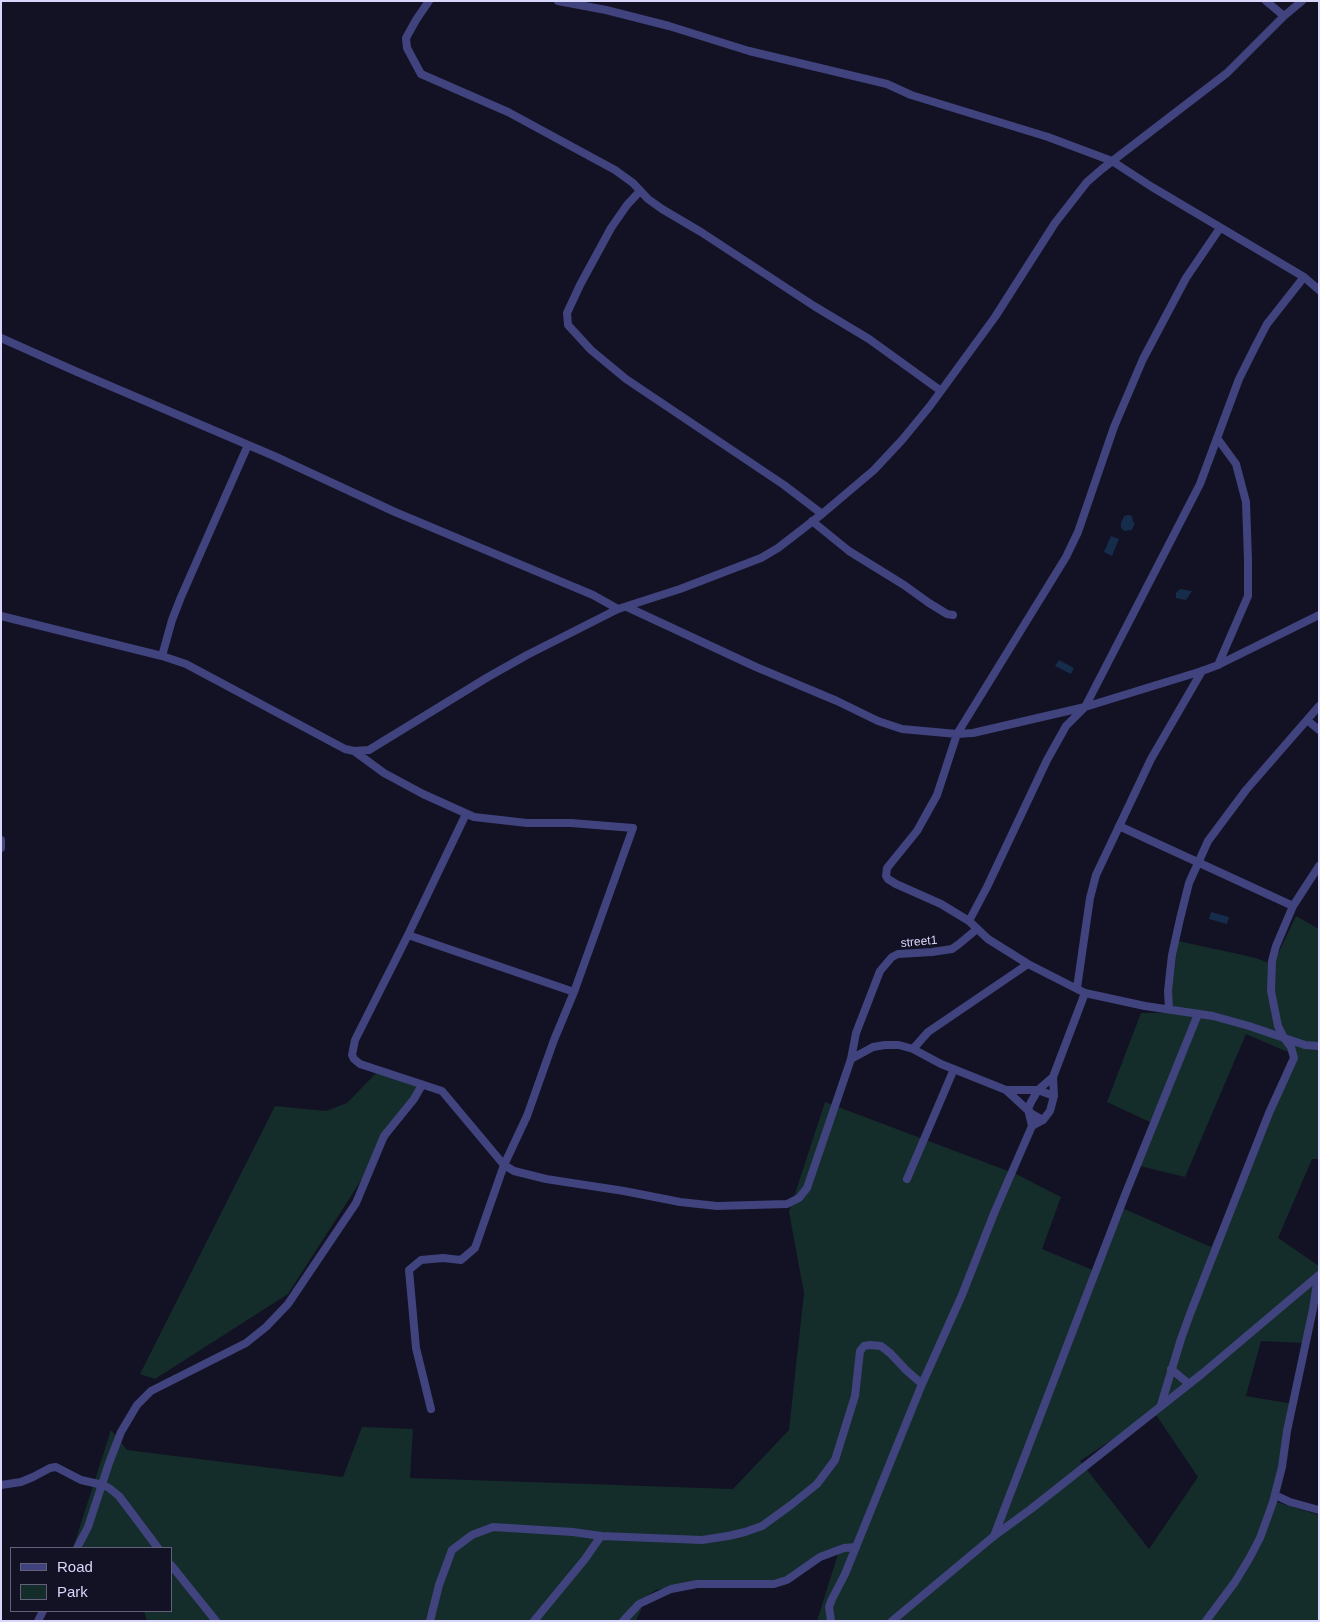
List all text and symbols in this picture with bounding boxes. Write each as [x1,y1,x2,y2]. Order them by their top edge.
street label: street1 [900,933,938,951]
legend [10,1547,172,1612]
text: Road [57,1558,93,1575]
text: Park [57,1583,88,1600]

